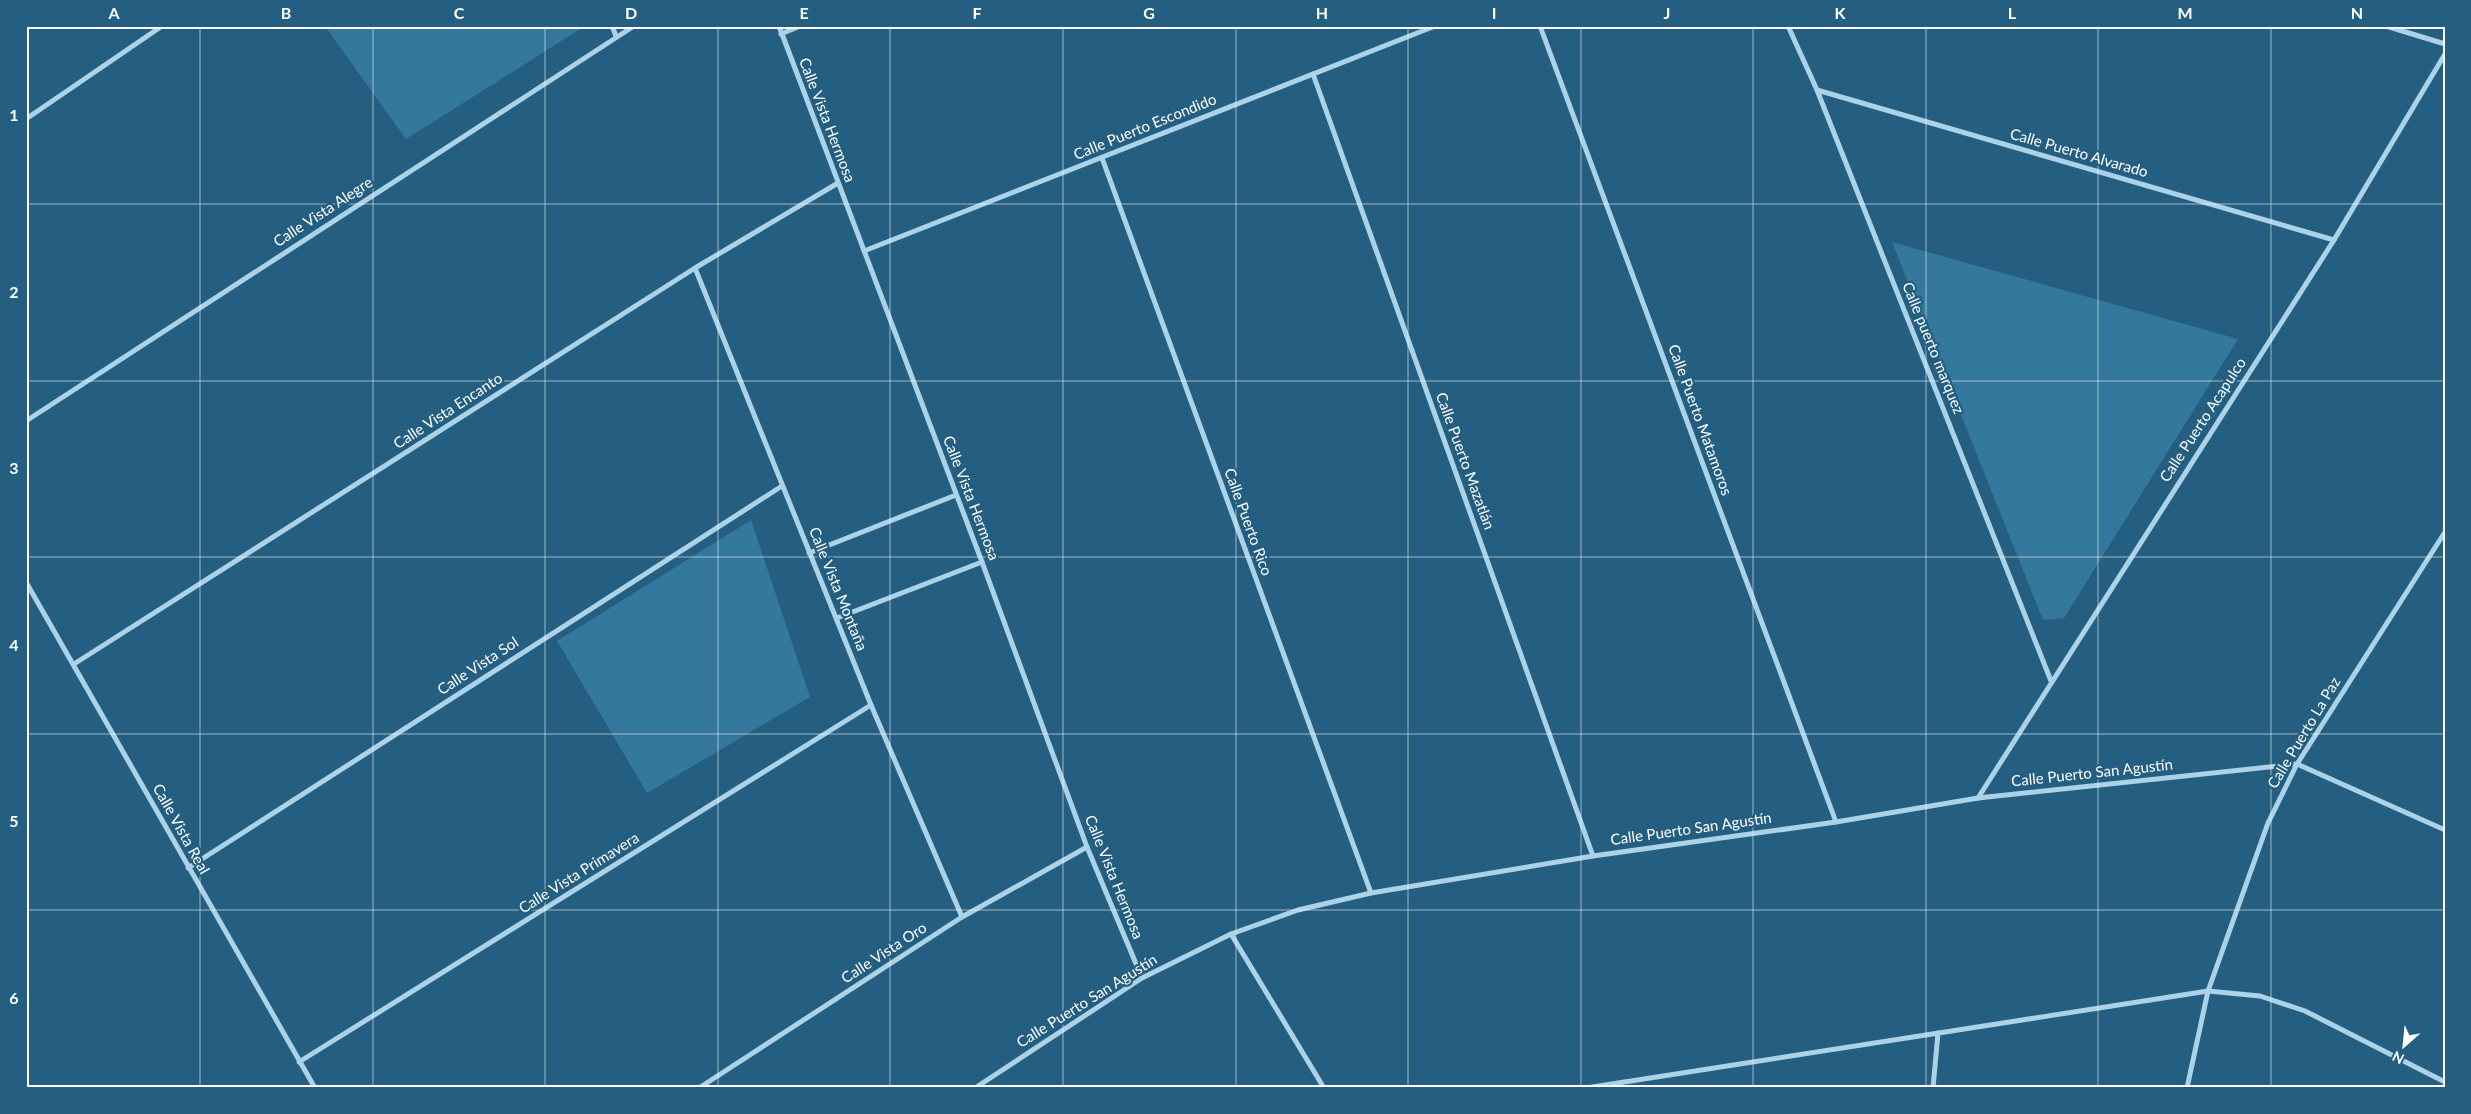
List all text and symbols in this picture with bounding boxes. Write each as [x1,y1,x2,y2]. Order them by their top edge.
text: A [107,3,120,22]
text: B [281,3,291,22]
text: C [454,3,465,22]
text: D [625,3,637,22]
text: E [799,3,809,22]
text: F [972,3,982,22]
text: G [1143,3,1155,22]
text: H [1316,3,1328,22]
text: I [1492,3,1496,22]
text: J [1664,3,1670,22]
text: K [1835,3,1847,22]
text: L [2008,3,2017,22]
text: M [2177,3,2193,22]
text: N [2351,3,2363,22]
street label: Calle Vista Hermosa [796,55,860,185]
street label: Calle Puerto Escondido [1071,89,1219,163]
text: 1 [9,105,19,124]
street label: Calle Puerto Alvarado [2008,124,2150,180]
street label: Calle Vista Alegre [269,172,375,250]
street label: Calle puerto marquez [1899,279,1969,416]
text: 2 [9,282,19,301]
street label: Calle Puerto Matamoros [1665,342,1737,498]
street label: Calle Puerto Acapulco [2155,354,2249,485]
street label: Calle Vista Encanto [390,368,505,452]
street label: Calle Puerto Mazatlán [1433,390,1499,532]
street label: Calle Vista Hermosa [940,433,1004,563]
text: 3 [9,458,19,477]
street label: Calle Puerto Rico [1221,465,1277,578]
street label: Calle Vista Montaña [806,524,872,653]
street label: Calle Vista Sol [434,632,521,698]
text: 4 [9,635,19,654]
street label: Calle Puerto La Paz [2263,673,2344,791]
street label: Calle Puerto San Agustín [2010,755,2174,789]
street label: Calle Vista Real [150,780,214,877]
street label: Calle Puerto San Agustín [1609,808,1772,848]
text: 5 [9,811,19,830]
street label: Calle Vista Hermosa [1082,812,1148,941]
street label: Calle Vista Primavera [515,828,642,916]
street label: Calle Vista Oro [837,918,930,986]
street label: Calle Puerto San Agustín [1013,950,1160,1051]
text: 6 [9,988,19,1007]
north arrow [2378,1022,2428,1072]
text: N [2389,1048,2407,1068]

